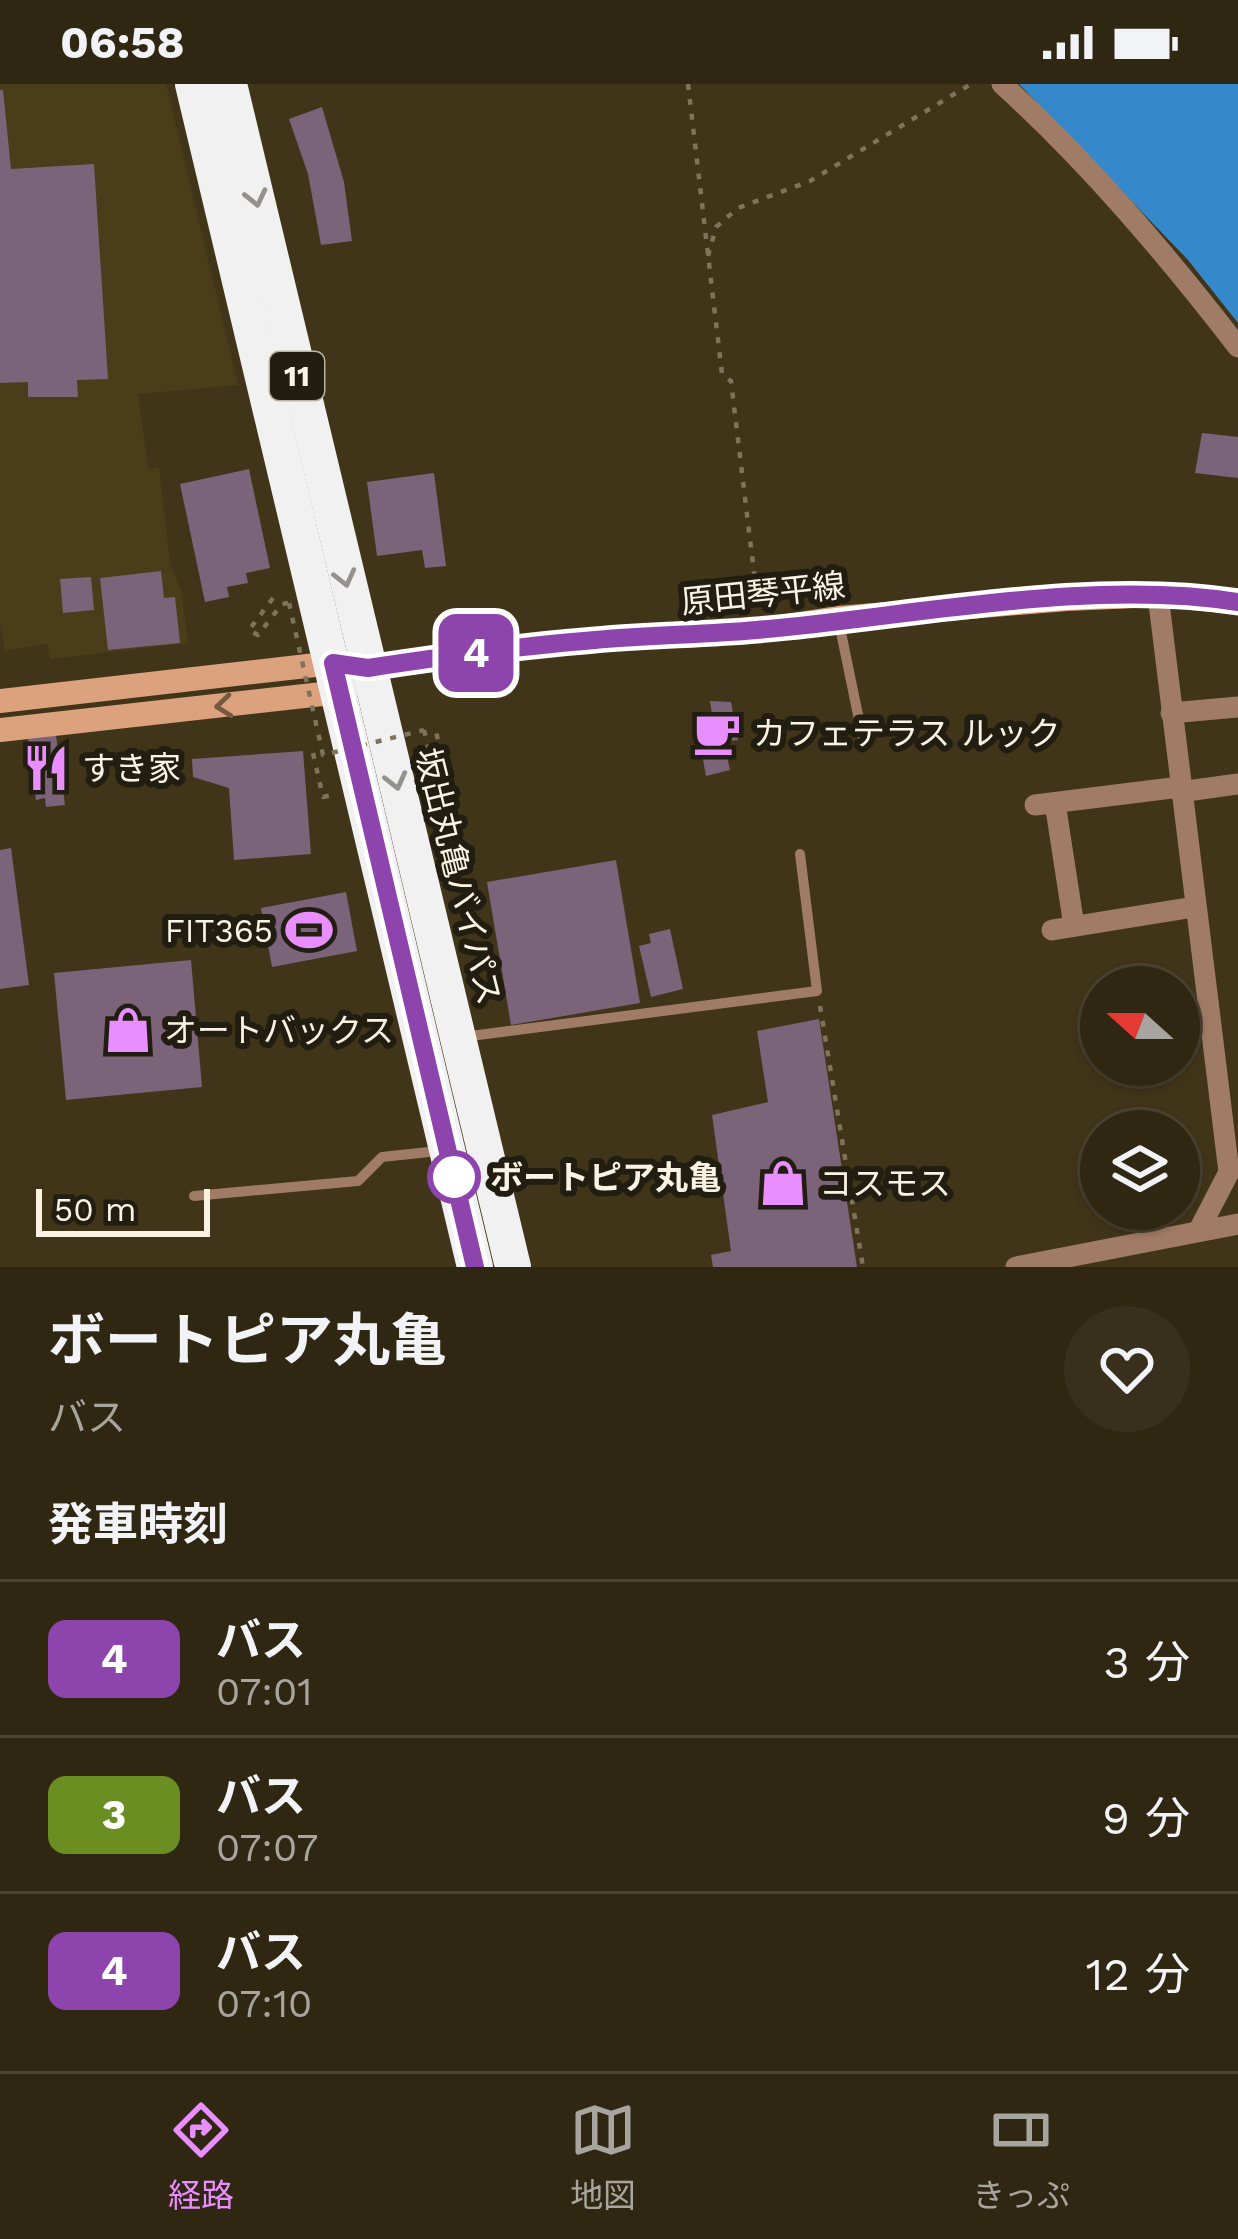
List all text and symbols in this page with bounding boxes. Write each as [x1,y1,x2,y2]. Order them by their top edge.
text: 06:58 [60,16,185,69]
one-way arrow [242,187,267,208]
road number: 11 [270,352,324,400]
street label: 原田琴平線 [679,565,847,622]
one-way arrow [331,567,356,587]
line badge: 4 [437,614,515,692]
text: 4 [462,628,490,677]
one-way arrow [214,693,233,718]
cafe icon: カフェテラス ルック [692,708,742,758]
place label: カフェテラス ルック [753,714,1061,753]
restaurant icon: すき家 [21,743,71,793]
street label: 坂出丸亀バイパス [408,744,509,1009]
place label: すき家 [82,749,181,788]
one-way arrow [382,771,407,791]
sports icon: FIT365 [284,905,334,955]
place label: FIT365 [165,911,273,950]
north arrow [1080,966,1200,1086]
map controls [1080,966,1200,1230]
shop icon: オートバックス [103,1005,153,1055]
place label: オートバックス [164,1011,394,1050]
button: layers [1080,1110,1200,1230]
marker: ボートピア丸亀 [429,1152,479,1202]
place label: ボートピア丸亀 [490,1158,721,1197]
shop icon: コスモス [758,1158,808,1208]
place label: コスモス [819,1164,951,1203]
scale bar [36,1183,210,1236]
text: 50 m [54,1190,136,1229]
button: heart [1064,1306,1190,1432]
text: ボートピア丸亀 [48,1307,447,1374]
text: バス [48,1395,126,1440]
text: 発車時刻 [48,1498,228,1551]
text: バス [216,1614,306,1667]
text: 4 [100,1634,128,1683]
text: 3 分 [1103,1636,1190,1689]
text: 07:01 [216,1669,312,1714]
text: バス [216,1770,306,1823]
text: 3 [102,1790,126,1839]
text: 9 分 [1102,1792,1190,1845]
text: 07:07 [216,1825,318,1870]
text: バス [216,1926,306,1979]
text: 4 [100,1946,128,1995]
text: 12 分 [1086,1948,1190,2001]
text: 07:10 [216,1981,312,2026]
tab: 経路 [168,2097,234,2217]
tab: 地図 [570,2097,636,2217]
tab: きっぷ [972,2097,1070,2217]

